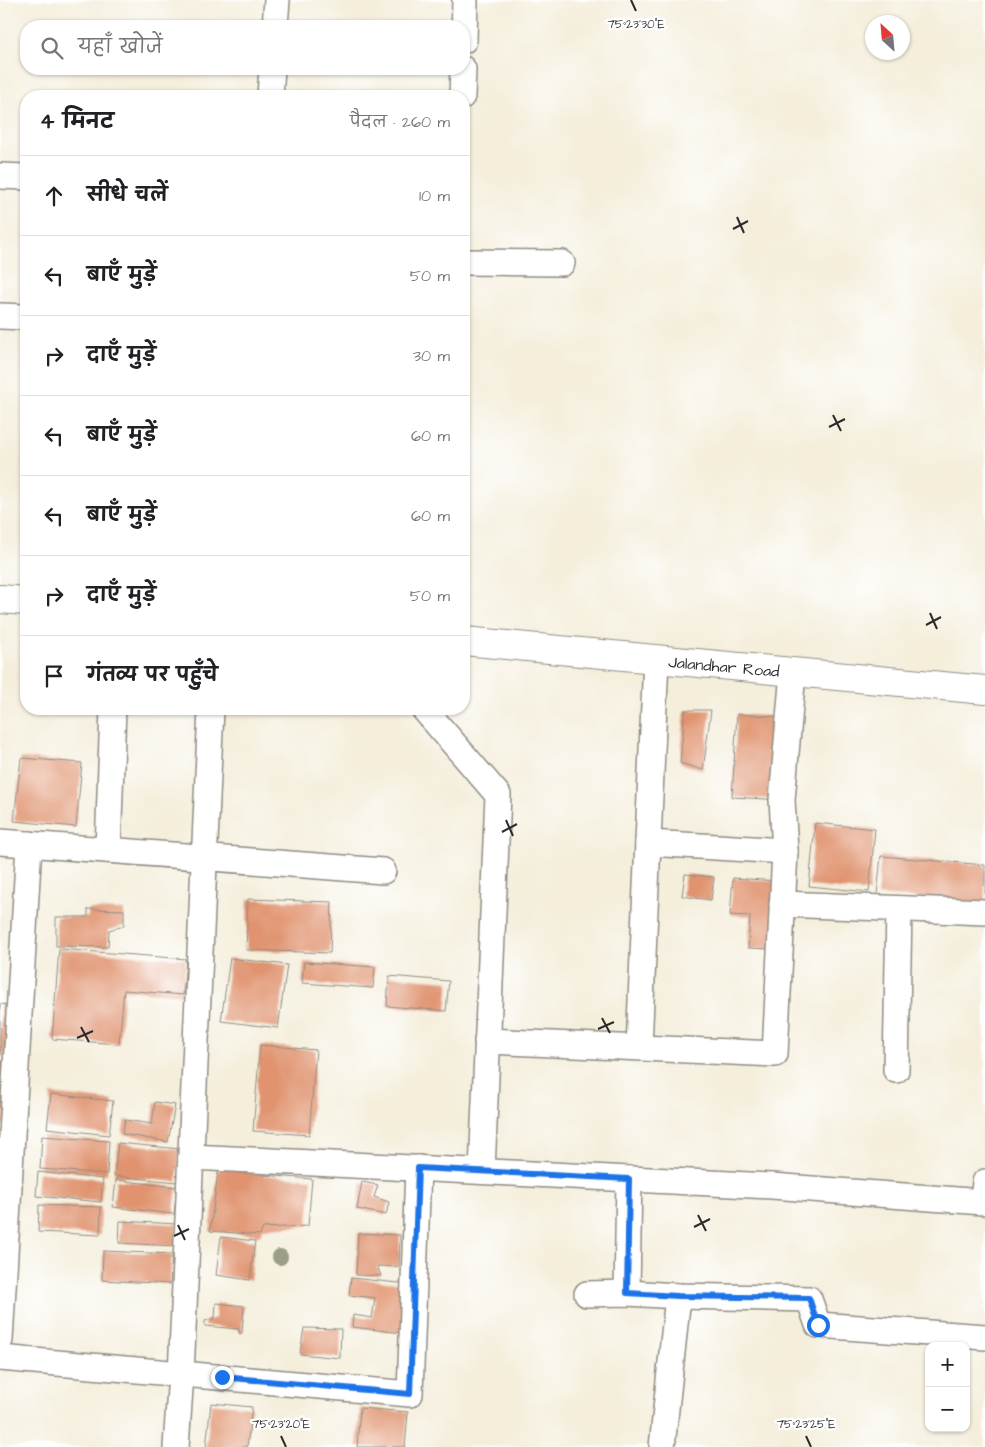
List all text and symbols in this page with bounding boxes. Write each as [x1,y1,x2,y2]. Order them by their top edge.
north arrow [865,15,910,60]
text: 75°23'30"E [607,16,665,33]
search box [20,20,470,75]
icon: search [38,34,66,62]
text: यहाँ खोजें [78,34,162,61]
text: 4 मिनट [40,107,114,136]
text: पैदल · 260 m [350,111,450,133]
icon: ahead [40,182,68,210]
text: सीधे चलें [87,182,168,209]
text: 10 m [419,185,450,207]
icon: left [40,262,68,290]
text: बाएँ मुड़ें [87,262,156,289]
text: 50 m [410,265,450,287]
icon: right [40,342,68,370]
text: दाएँ मुड़ें [87,342,156,369]
text: 30 m [413,345,450,367]
icon: left [40,422,68,450]
text: बाएँ मुड़ें [87,422,156,449]
text: 60 m [411,425,450,447]
icon: left [40,502,68,530]
text: बाएँ मुड़ें [87,502,156,529]
text: 60 m [411,505,450,527]
icon: right [40,582,68,610]
text: दाएँ मुड़ें [87,582,156,609]
text: 50 m [410,585,450,607]
street label: Jalandhar Road [667,651,780,683]
icon: arrive [40,662,68,690]
text: गंतव्य पर पहुँचे [87,662,218,689]
route start [807,1314,830,1337]
map controls [925,1342,970,1432]
button: + [925,1342,970,1387]
route end [211,1366,234,1389]
button: − [925,1387,970,1432]
text: 75°23'20"E [252,1416,310,1433]
text: 75°23'25"E [777,1416,835,1433]

